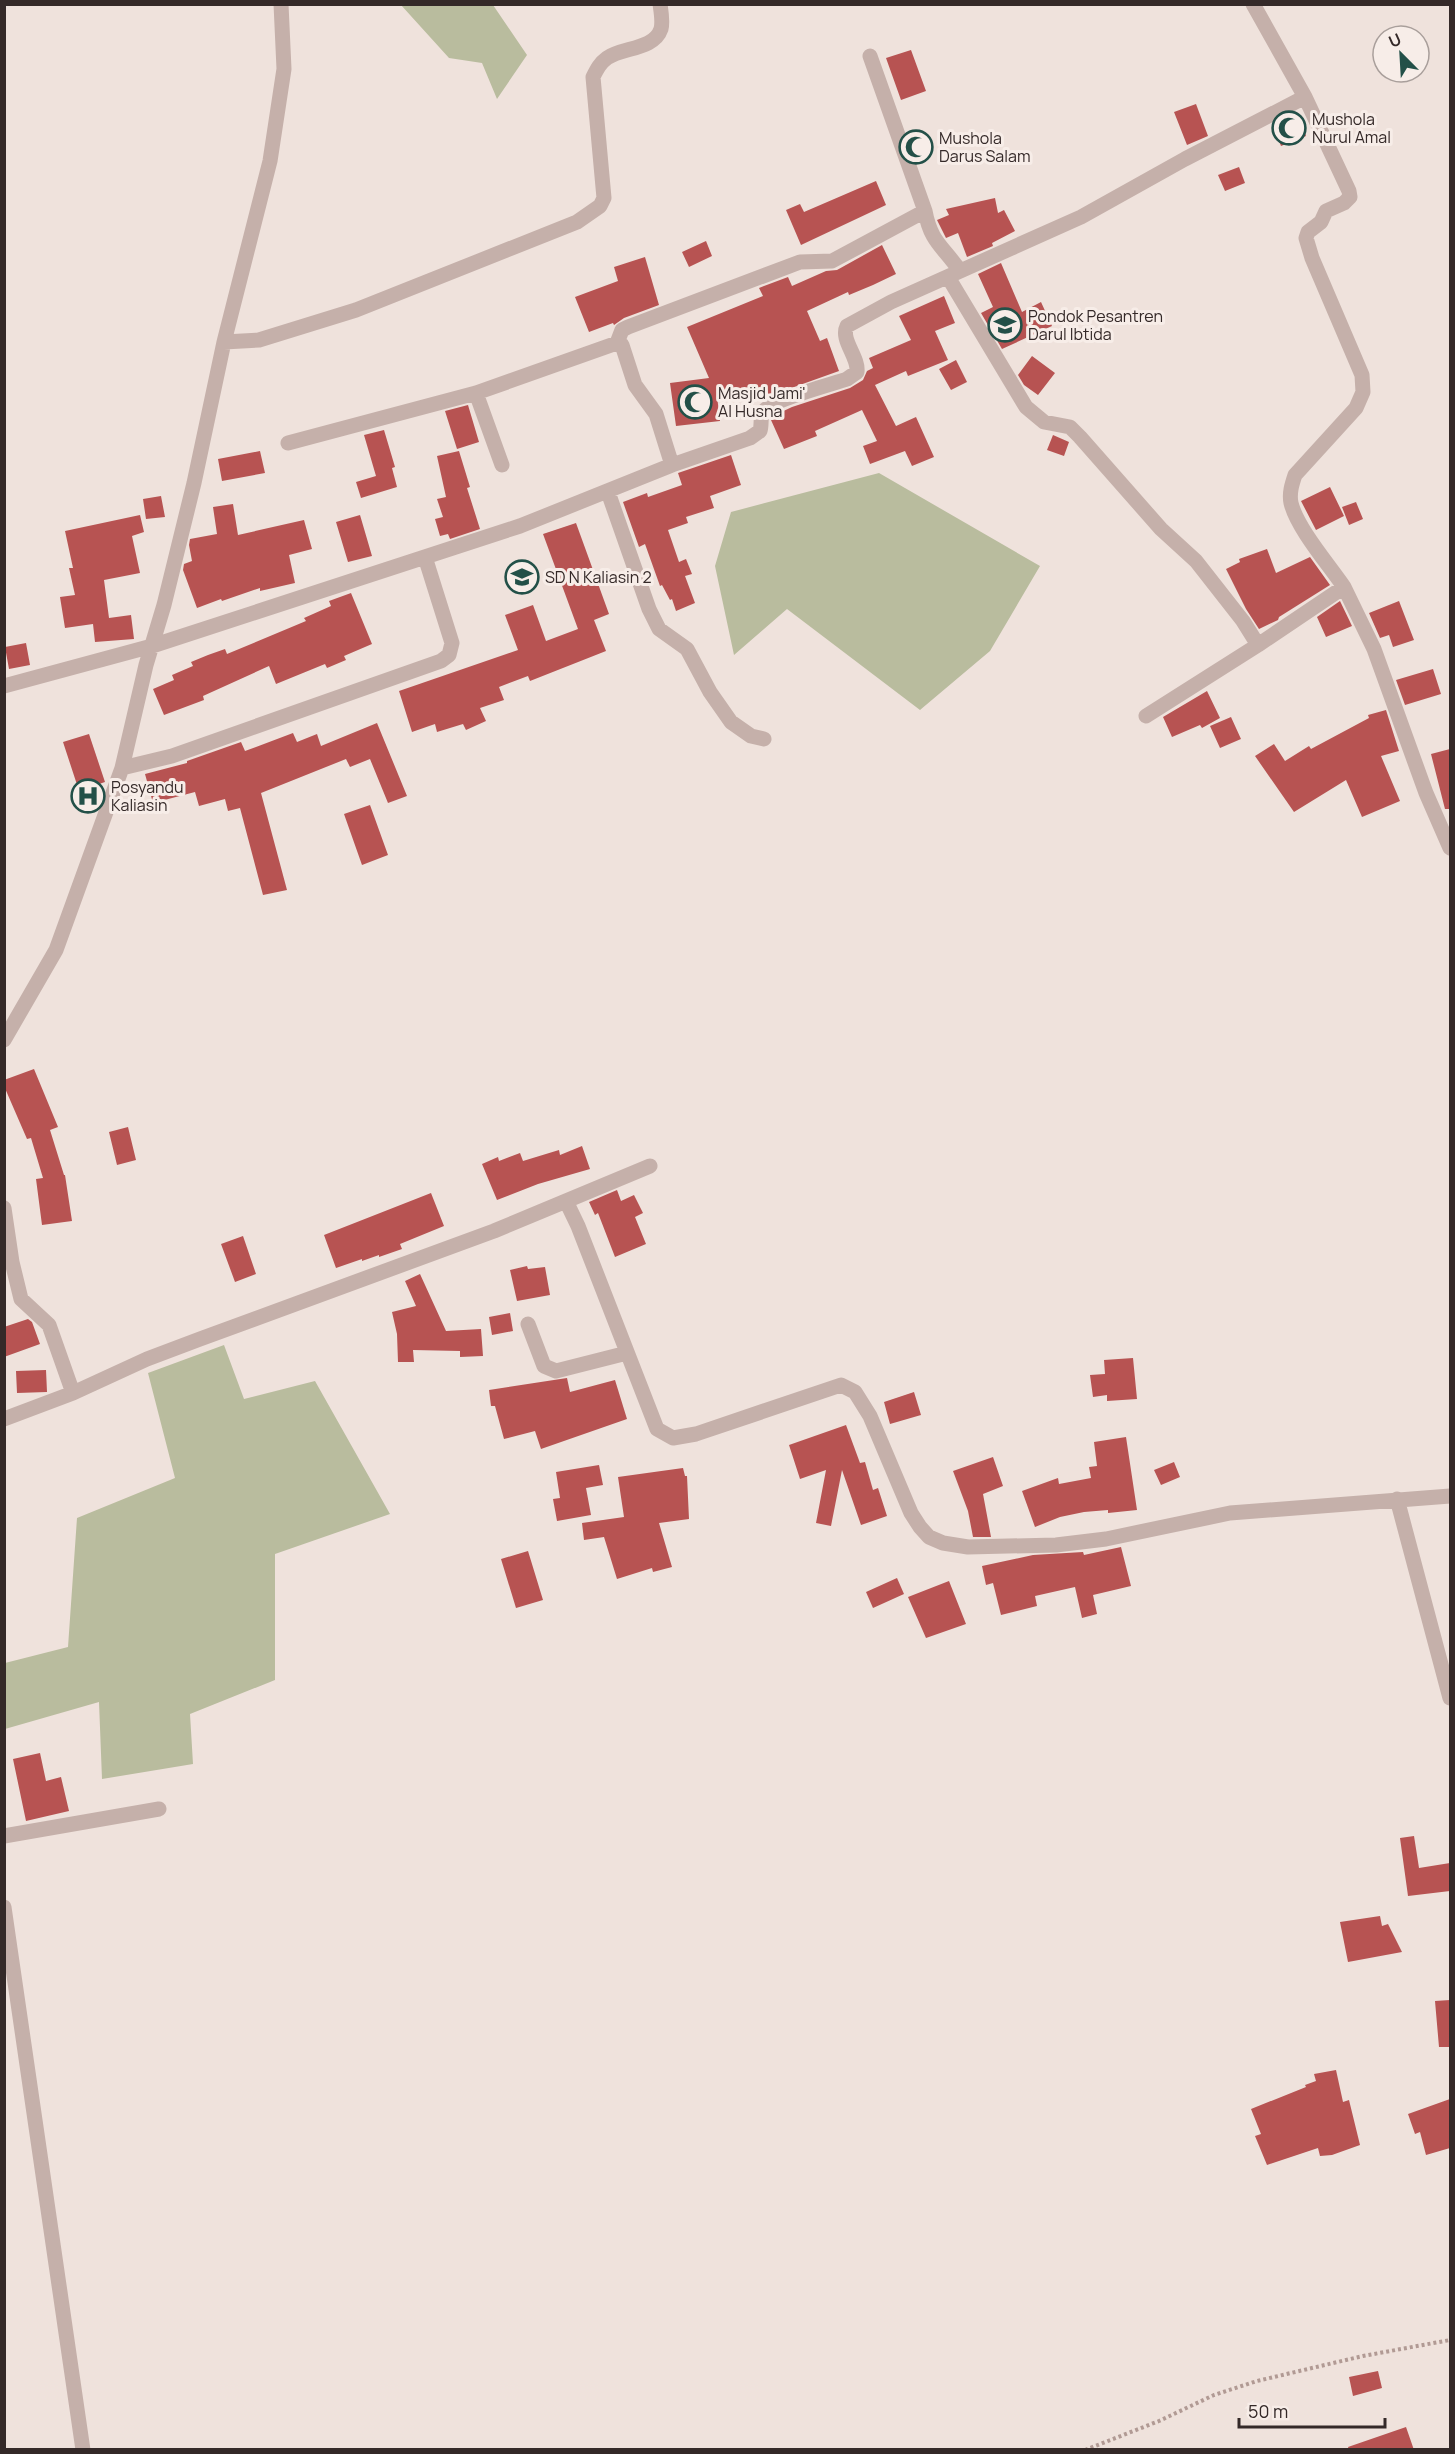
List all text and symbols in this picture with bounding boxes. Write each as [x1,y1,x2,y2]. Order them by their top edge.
north arrow [1371,24,1431,84]
text: U [1385,28,1405,53]
place label: Mushola Nurul Amal [1312,108,1391,148]
mosque icon: Mushola Nurul Amal [1271,110,1307,146]
place label: Mushola Darus Salam [939,127,1030,167]
mosque icon: Mushola Darus Salam [898,129,934,165]
place label: Pondok Pesantren Darul Ibtida [1028,305,1163,345]
school or university icon: Pondok Pesantren Darul Ibtida [987,307,1023,343]
place label: Masjid Jami' Al Husna [718,382,806,422]
mosque icon: Masjid Jami' Al Husna [677,384,713,420]
school or university icon: SD N Kaliasin 2 [504,559,540,595]
place label: SD N Kaliasin 2 [545,566,652,588]
place label: Posyandu Kaliasin [111,776,184,816]
hospital icon: Posyandu Kaliasin [70,778,106,814]
scale bar [1239,2391,1384,2429]
text: 50 m [1248,2399,1288,2423]

